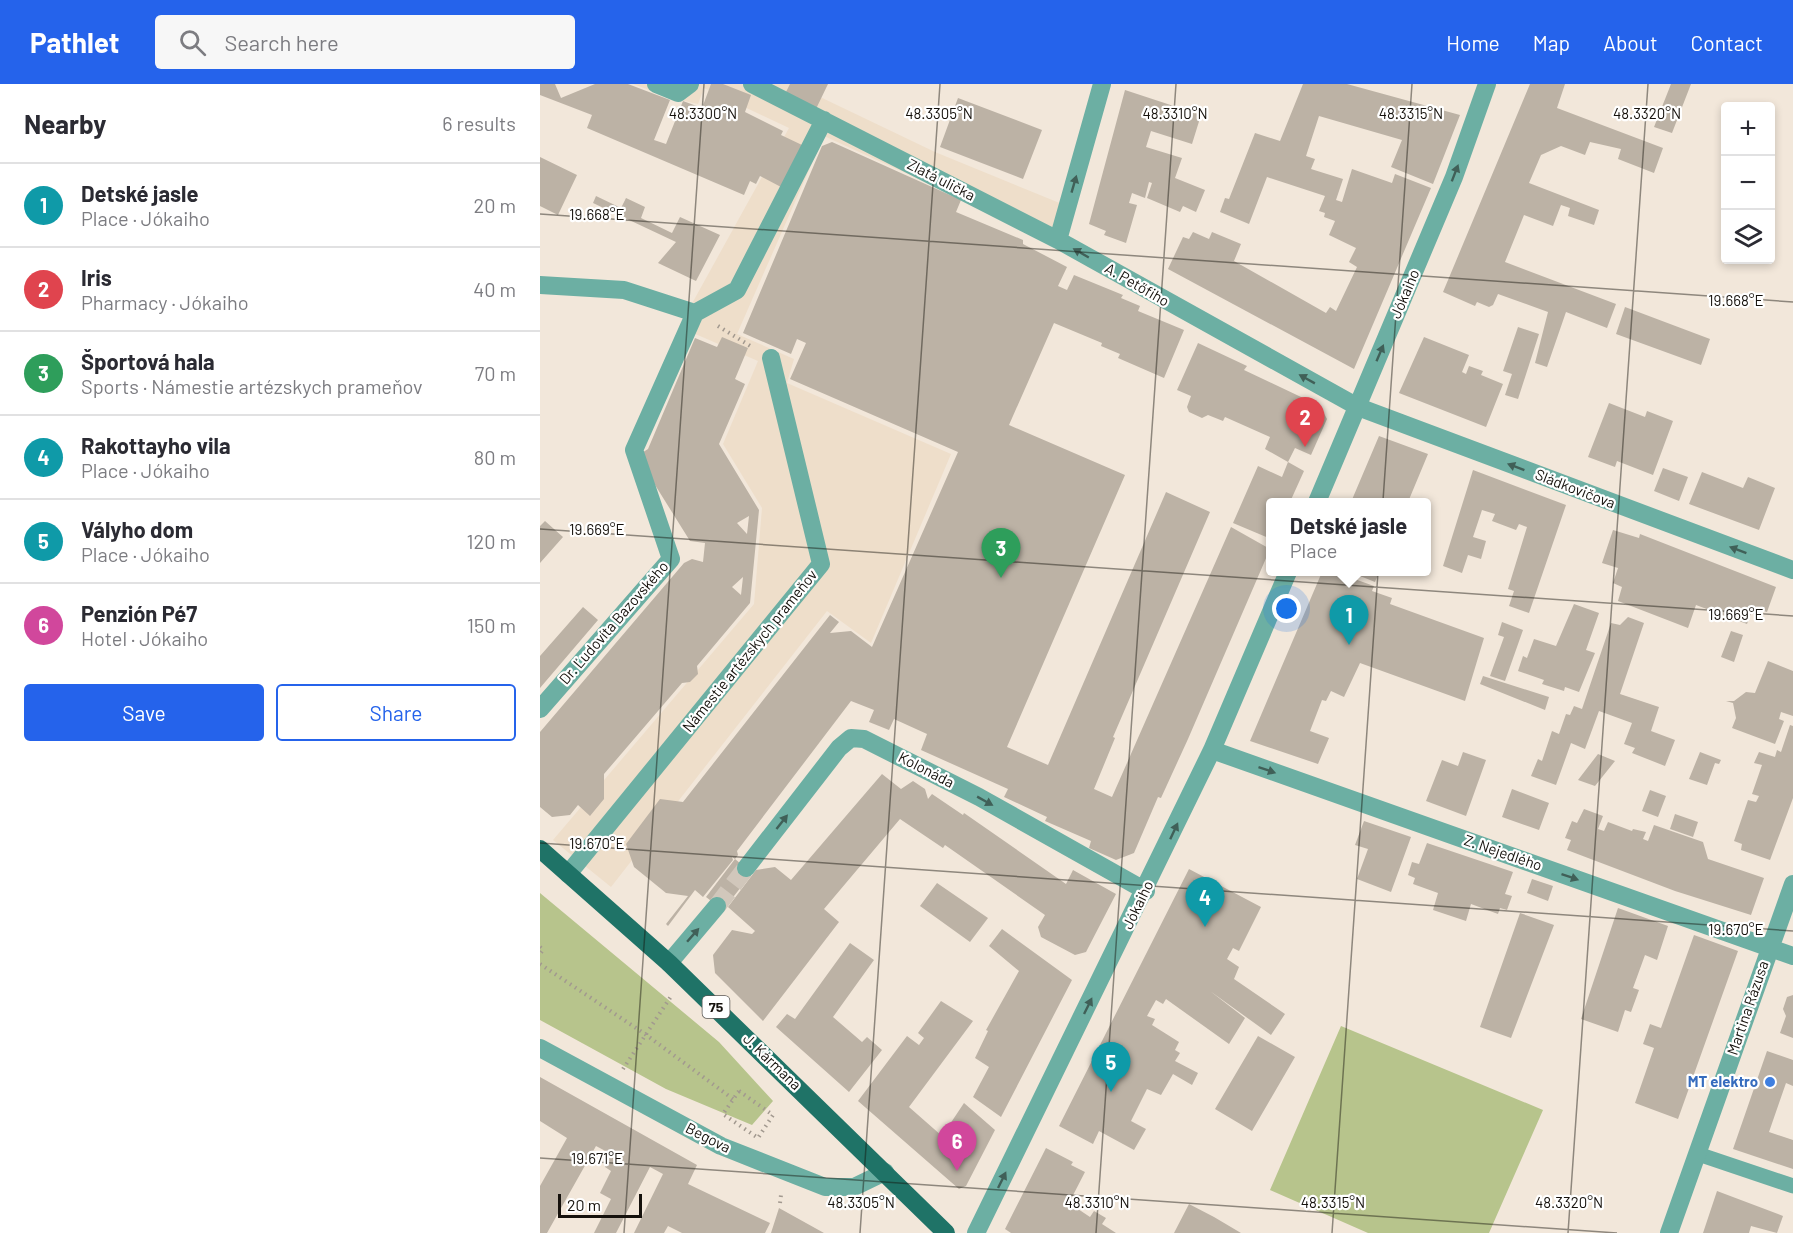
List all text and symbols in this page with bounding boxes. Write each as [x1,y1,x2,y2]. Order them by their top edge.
search box [155,15,575,69]
text: Pathlet [30,25,119,59]
icon: search [176,26,209,59]
text: Search here [224,29,339,55]
text: Home [1446,30,1500,55]
text: Map [1533,30,1570,55]
text: About [1603,30,1658,55]
text: Contact [1691,30,1763,55]
map controls [1721,102,1775,264]
button: + [1721,102,1775,156]
text: 48.3300°N [669,104,737,122]
text: 48.3305°N [905,104,973,122]
text: 48.3310°N [1142,104,1208,122]
text: 48.3315°N [1379,104,1443,122]
text: 48.3320°N [1613,104,1681,122]
text: Nearby [24,108,106,139]
text: 6 results [442,111,516,135]
street label: Zlatá ulička [905,154,978,204]
button: − [1721,156,1775,210]
one-way arrow [1451,164,1461,182]
one-way arrow [1070,175,1079,193]
text: Detské jasle [81,180,198,206]
text: 1 [40,193,47,217]
text: 20 m [473,193,516,217]
text: 19.668°E [569,205,625,223]
text: Place · Jókaiho [81,206,210,230]
button: layers [1721,210,1775,264]
one-way arrow [1072,248,1089,258]
street label: A. Petőfiho [1102,258,1173,310]
text: Iris [81,264,112,290]
street label: Jókaiho [1386,266,1422,321]
text: 2 [38,277,49,301]
text: 40 m [473,277,516,301]
text: Pharmacy · Jókaiho [81,290,249,314]
text: 19.668°E [1708,291,1764,309]
one-way arrow [1376,344,1386,362]
text: Športová hala [81,348,215,374]
text: 3 [38,361,49,385]
text: 70 m [475,361,516,385]
text: Sports · Námestie artézskych prameňov [81,374,423,398]
one-way arrow [1298,374,1315,384]
pin: 2 [1286,398,1324,447]
text: Rakottayho vila [81,432,231,458]
text: 4 [37,445,50,469]
text: 80 m [474,445,516,469]
text: Place · Jókaiho [81,458,210,482]
one-way arrow [1507,461,1525,471]
street label: Sládkovičova [1533,465,1618,512]
popup [1266,498,1431,576]
text: Detské jasle [1290,512,1407,538]
text: Vályho dom [81,516,193,542]
text: 19.669°E [569,520,625,538]
pin: 3 [982,528,1020,578]
text: 5 [38,529,49,553]
text: 120 m [466,529,516,553]
text: Place [1290,538,1337,562]
text: Place · Jókaiho [81,542,210,566]
one-way arrow [1729,545,1747,554]
street label: Dr. Ľudovíta Bazovského [555,557,672,688]
street label: Námestie artézskych prameňov [678,566,820,735]
your location [1272,594,1301,623]
pin: 1 [1330,596,1368,645]
text: Penzión Pé7 [81,600,197,626]
text: 19.669°E [1708,605,1764,623]
text: 6 [38,613,49,637]
text: 150 m [467,613,516,637]
text: Hotel · Jókaiho [81,626,208,650]
button: Save [24,684,264,741]
button: Share [276,684,516,741]
street label: Kolonáda [896,747,957,791]
one-way arrow [1258,765,1276,775]
one-way arrow [977,796,994,806]
one-way arrow [776,814,788,830]
one-way arrow [1170,822,1179,839]
street label: Z. Nejedlého [1462,830,1545,874]
text: 19.670°E [569,834,625,852]
one-way arrow [1561,872,1579,882]
street label: Jókaiho [1118,877,1157,932]
pin: 4 [1186,878,1224,927]
text: 19.670°E [1708,920,1764,938]
one-way arrow [687,927,700,943]
street label: Martina Rázusa [1723,958,1772,1057]
road number: 75 [702,996,730,1018]
one-way arrow [1084,997,1093,1014]
street label: J. Kármana [740,1029,805,1093]
pin: 5 [1092,1042,1130,1092]
place label: MT elektro [1688,1072,1758,1090]
marker: MT elektro [1763,1075,1777,1089]
street label: Begova [683,1118,734,1156]
pin: 6 [938,1122,976,1171]
text: 19.671°E [571,1149,623,1167]
one-way arrow [997,1172,1006,1189]
scale bar [558,1191,642,1218]
text: 48.3305°N [827,1193,895,1211]
text: 48.3310°N [1064,1193,1130,1211]
text: 48.3315°N [1301,1193,1365,1211]
text: 48.3320°N [1535,1193,1603,1211]
text: 20 m [567,1195,601,1214]

